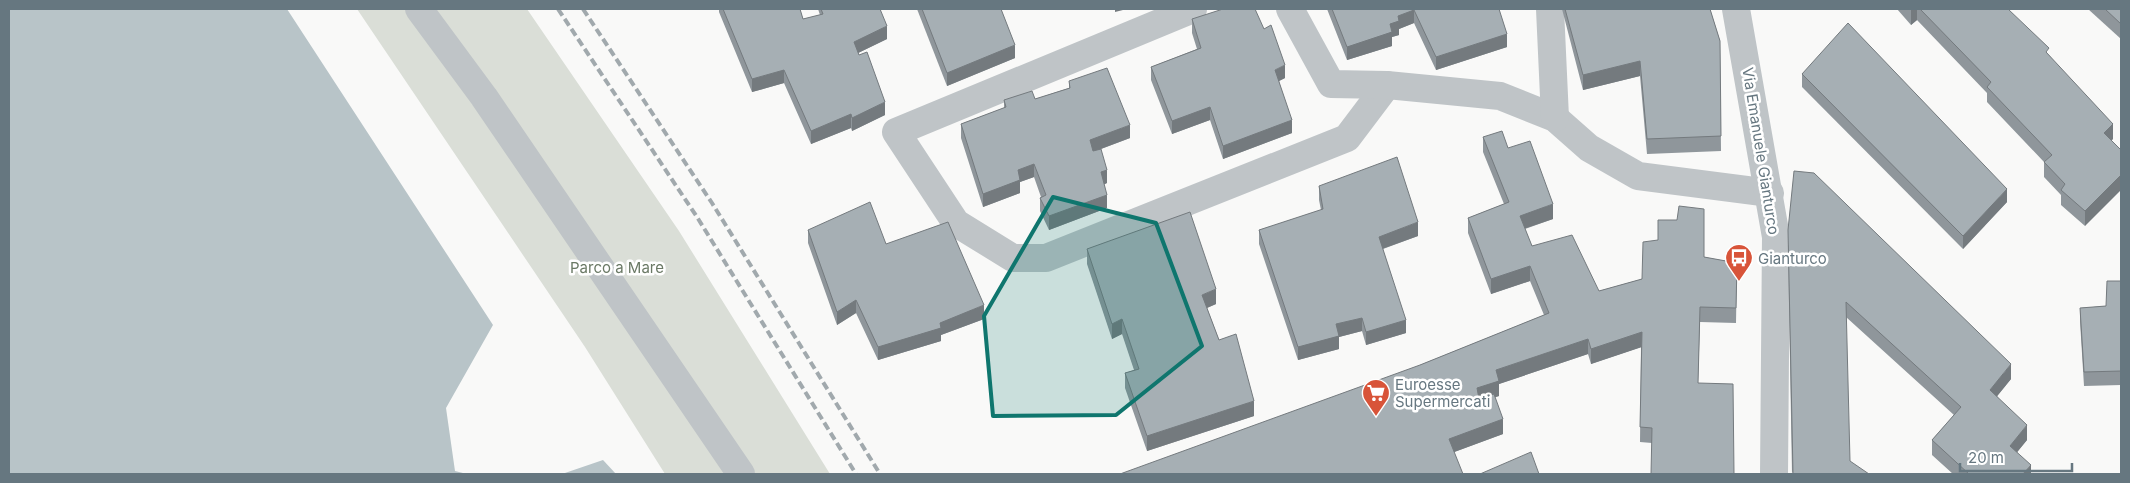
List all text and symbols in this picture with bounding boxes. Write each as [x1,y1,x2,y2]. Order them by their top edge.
street label: Via Emanuele Gianturco [1738,66,1784,236]
bus stop icon: Gianturco [1724,243,1754,282]
place label: Gianturco [1758,249,1827,268]
park label: Parco a Mare [570,258,664,277]
place label: Euroesse Supermercati [1395,375,1490,411]
supermarket icon: Euroesse Supermercati [1361,378,1391,417]
scale bar [1960,440,2072,472]
text: 20 m [1968,448,2004,467]

